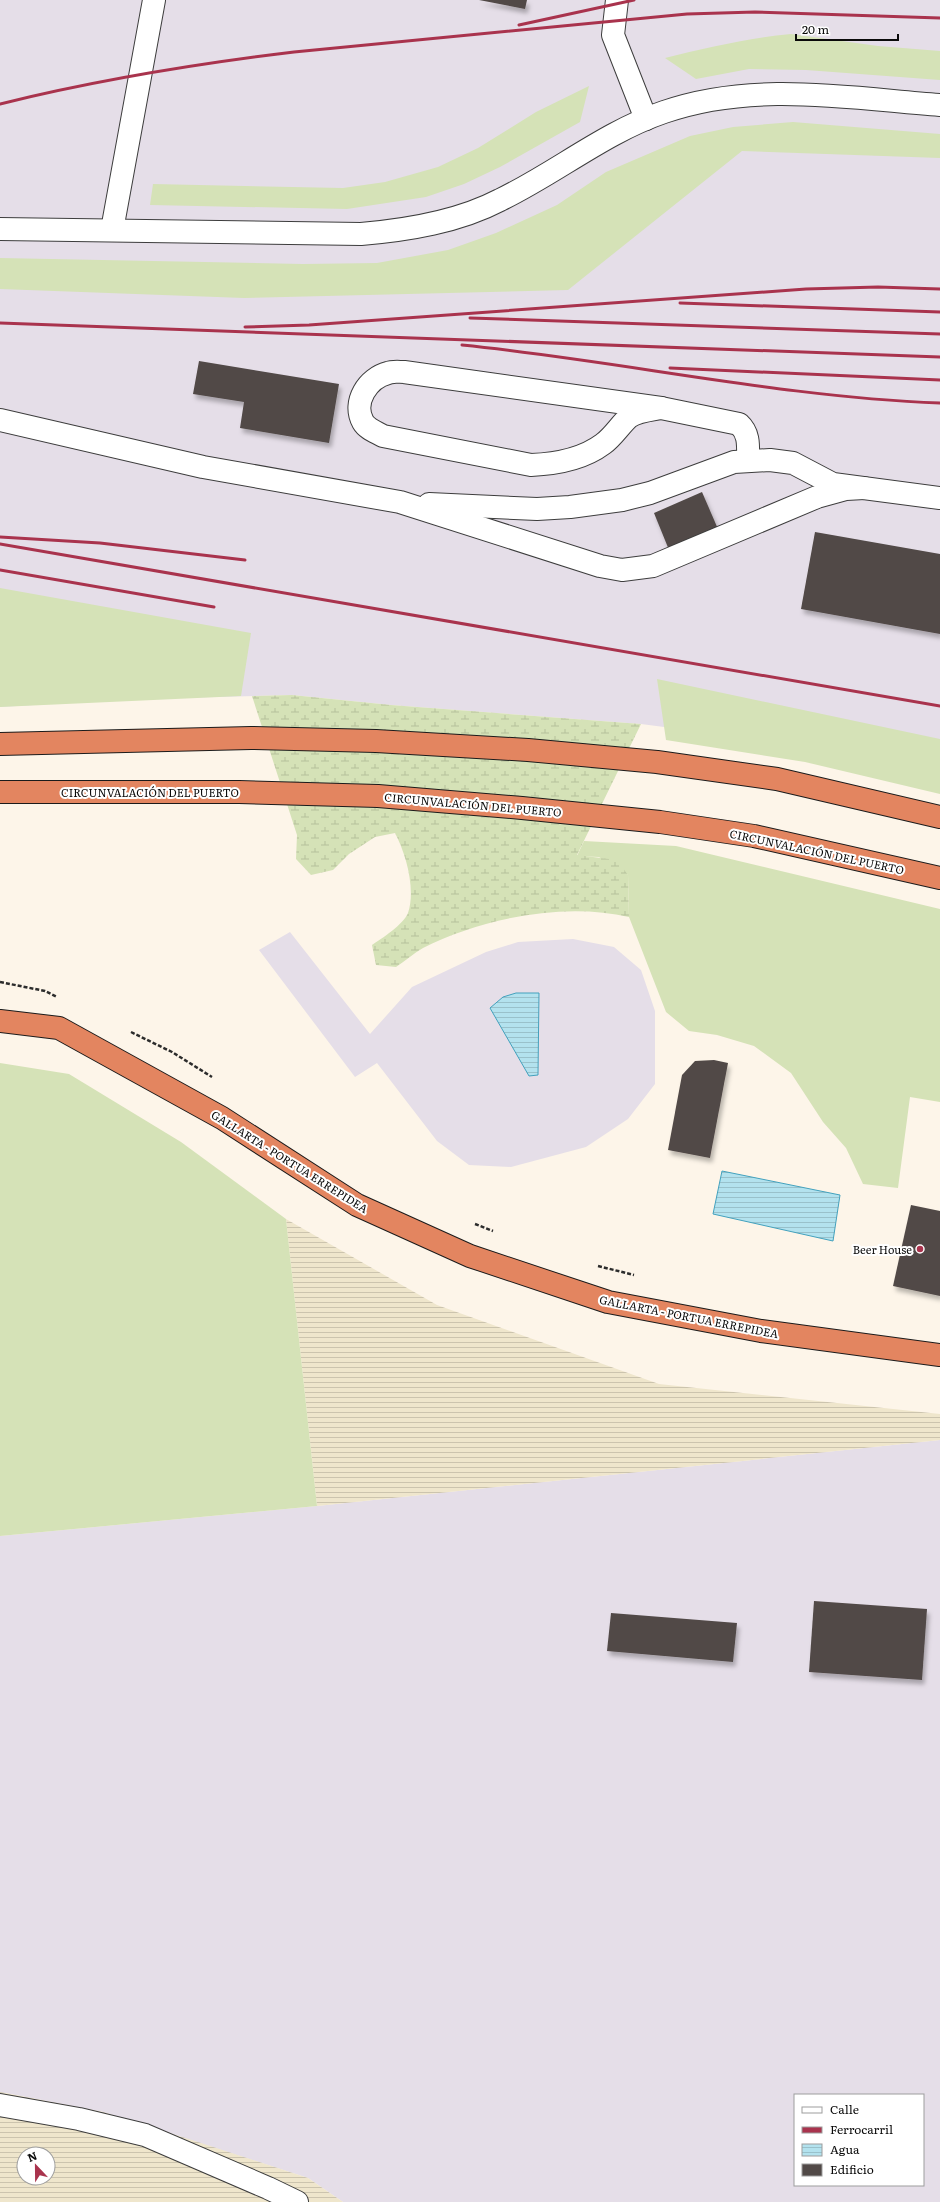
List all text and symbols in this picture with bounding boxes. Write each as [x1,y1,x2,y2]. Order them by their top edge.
scale bar [796,16,898,42]
text: 20 m [802,20,829,38]
street label: CIRCUNVALACIÓN DEL PUERTO [61,784,239,800]
street label: CIRCUNVALACIÓN DEL PUERTO [384,788,562,820]
street label: CIRCUNVALACIÓN DEL PUERTO [728,825,906,877]
street label: GALLARTA - PORTUA ERREPIDEA [209,1106,371,1216]
place label: Beer House [853,1241,912,1257]
marker: Beer House [915,1244,925,1254]
street label: GALLARTA - PORTUA ERREPIDEA [598,1291,780,1341]
legend [794,2094,924,2186]
text: Calle [830,2100,859,2118]
text: Ferrocarril [830,2120,893,2138]
text: Agua [830,2140,860,2158]
north arrow [16,2146,56,2186]
text: N [25,2147,39,2165]
text: Edificio [830,2160,874,2178]

